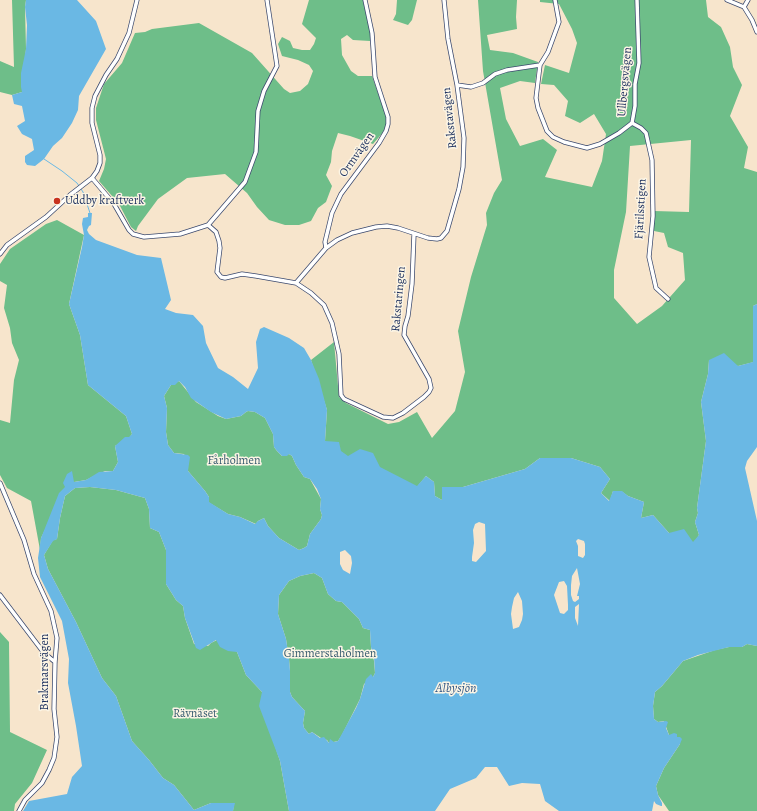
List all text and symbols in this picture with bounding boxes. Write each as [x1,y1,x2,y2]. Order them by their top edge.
street label: Ullbergsvägen [615,47,635,117]
street label: Rakstavägen [440,87,460,149]
street label: Ormvägen [336,130,378,180]
street label: Fjärilsstigen [632,178,650,240]
place label: Uddby kraftverk [65,194,144,208]
marker: Uddby kraftverk [52,196,62,206]
street label: Rakstaringen [389,266,409,332]
park label: Fårholmen [207,454,261,468]
street label: Brakmarsvägen [38,634,52,710]
park label: Gimmerstaholmen [284,647,376,661]
water label: Albysjön [436,681,476,697]
park label: Rävnäset [173,707,217,721]

